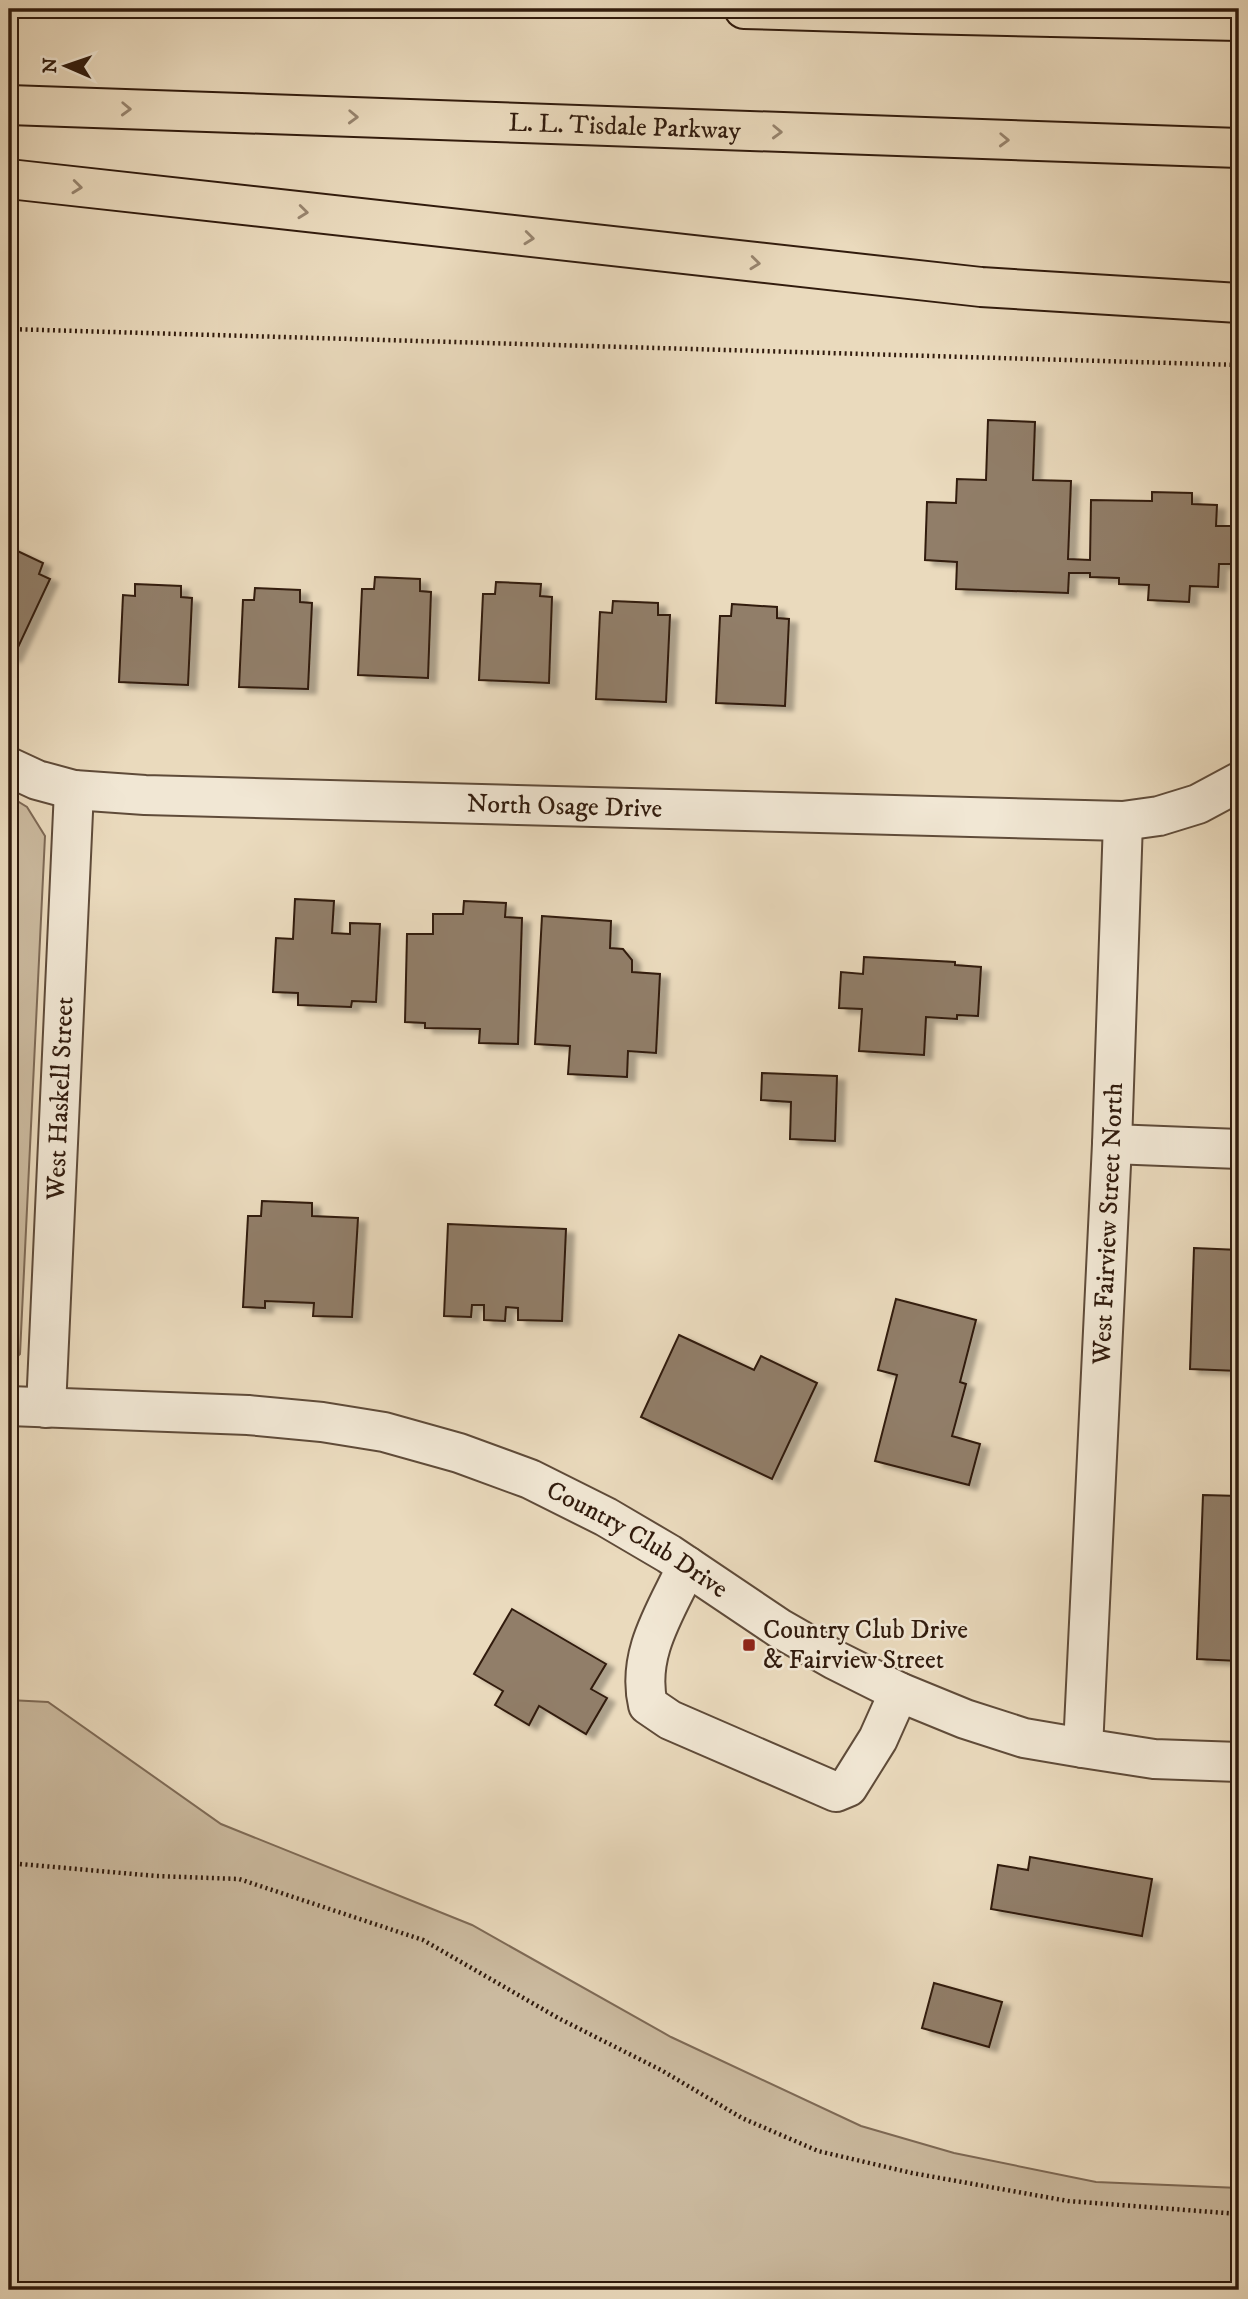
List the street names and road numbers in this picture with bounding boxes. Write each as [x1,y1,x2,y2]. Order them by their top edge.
street label: L. L. Tisdale Parkway [508,106,742,147]
street label: North Osage Drive [466,787,663,825]
street label: West Haskell Street [39,996,81,1202]
street label: West Fairview Street North [1085,1082,1131,1366]
street label: Country Club Drive [541,1473,734,1606]

